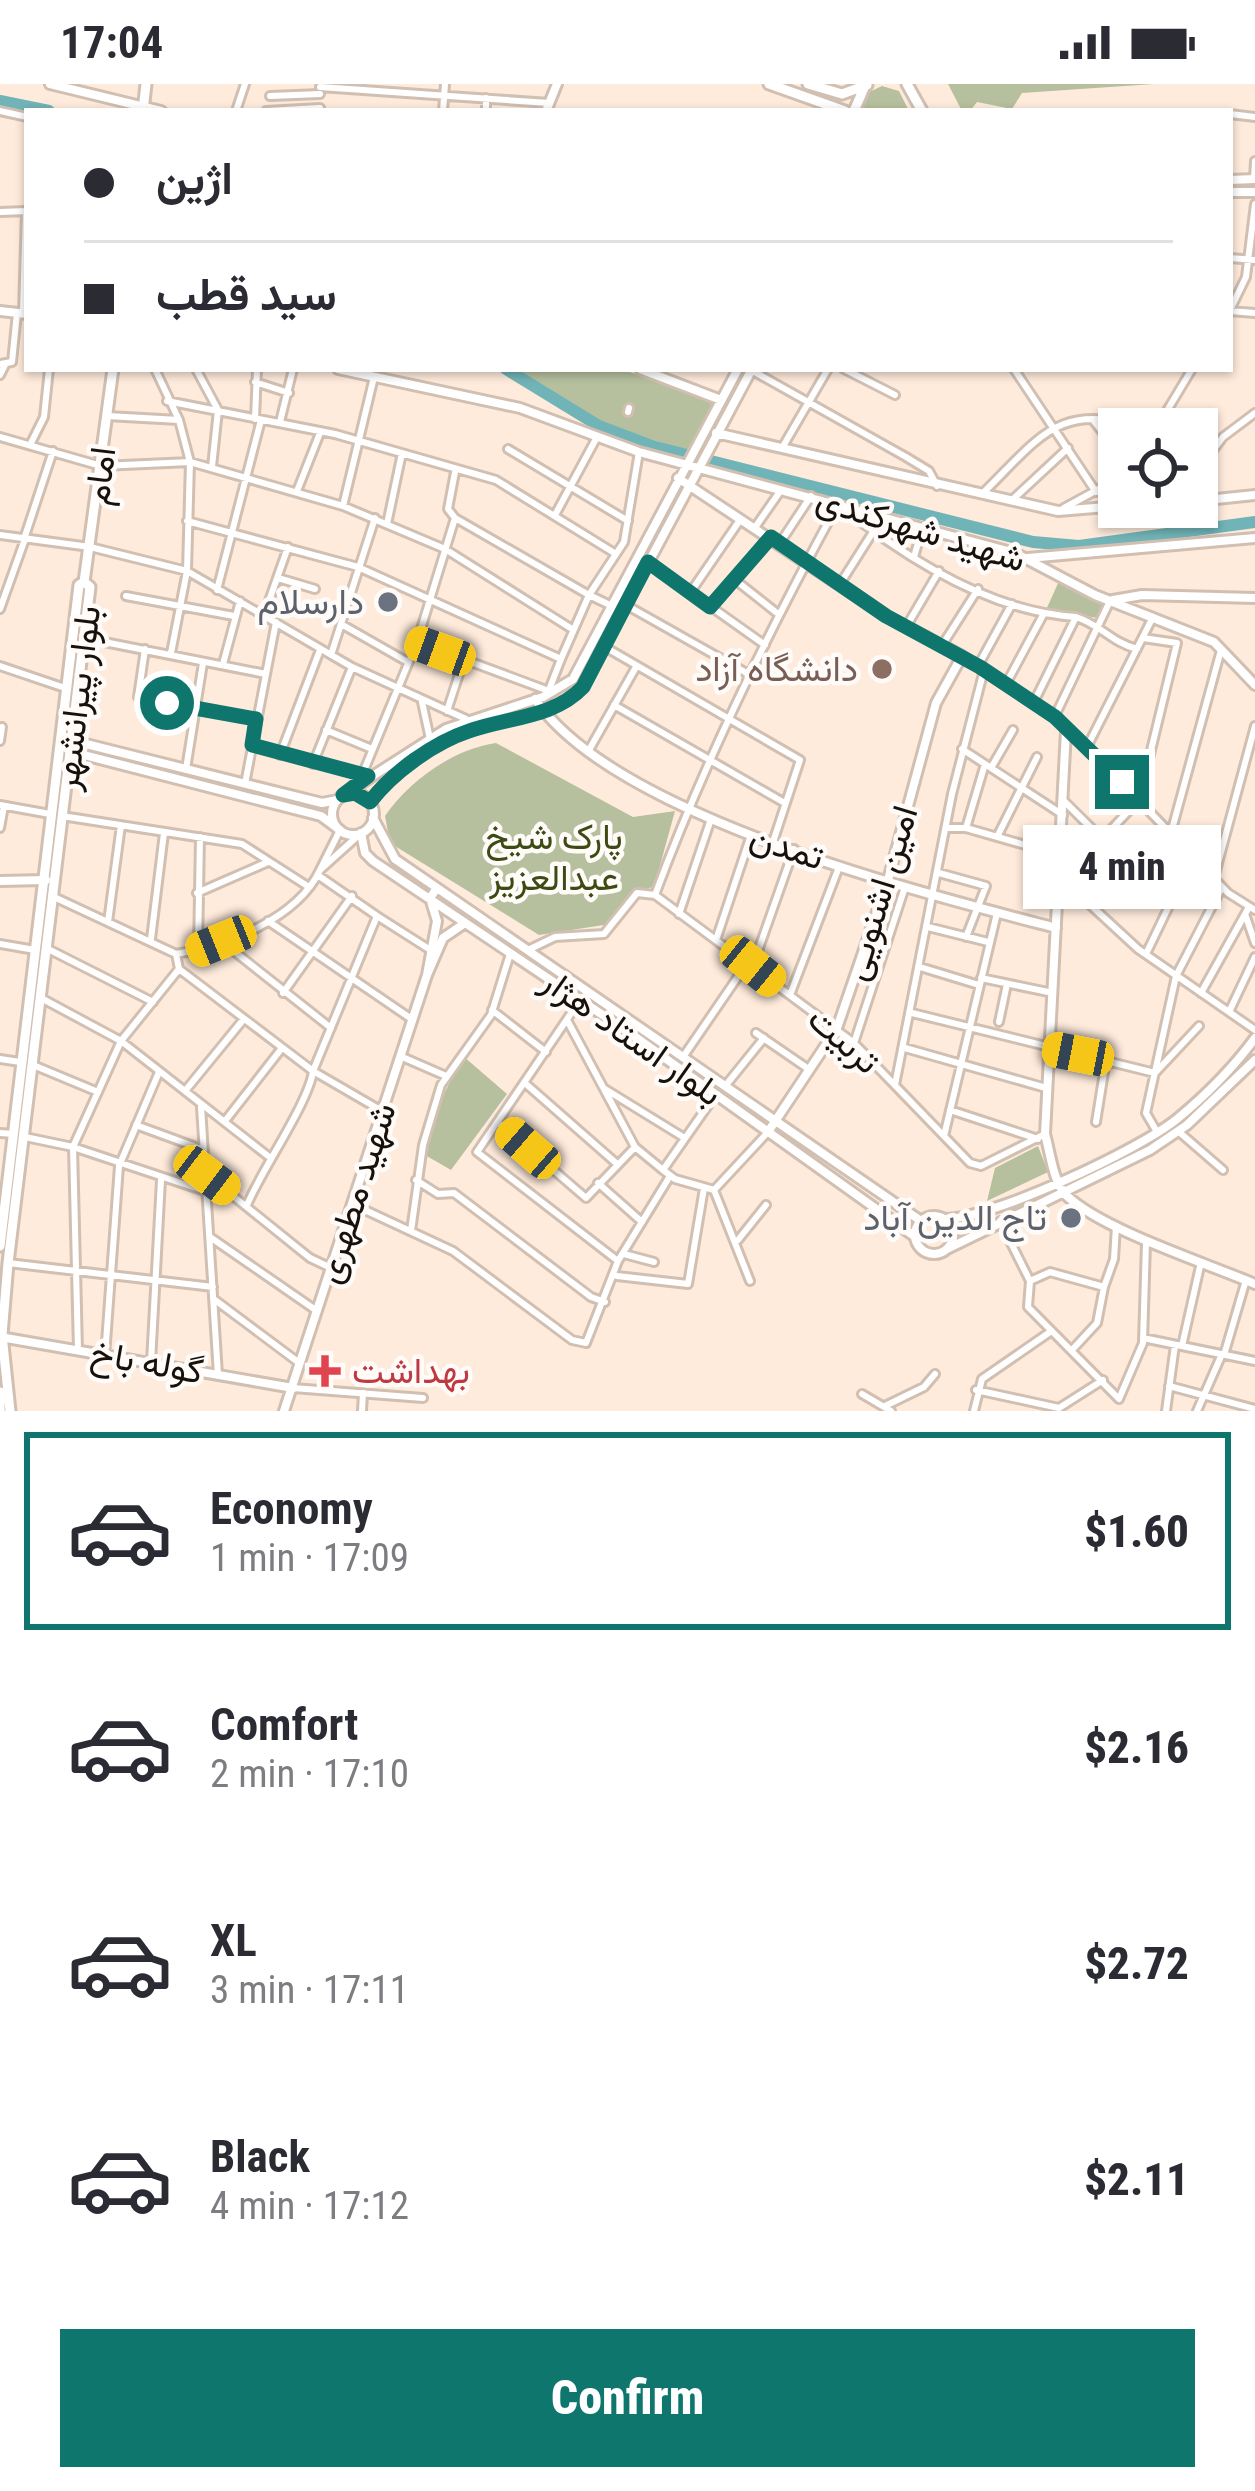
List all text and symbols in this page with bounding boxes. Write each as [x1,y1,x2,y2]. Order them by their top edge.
text: 17:04 [60,16,163,69]
text: اژین [156,152,233,205]
text: سید قطب [156,268,337,321]
map controls [1098,408,1218,528]
button: locate [1098,408,1218,528]
street label: امام [76,444,126,508]
street label: شهید شهرکندی [811,477,1031,582]
place label: دارسلام [257,581,364,625]
marker: دارسلام [375,589,401,615]
street label: بلوار پیرانشهر [45,603,112,794]
car [400,622,480,680]
place label: دانشگاه آزاد [695,648,858,691]
marker: دانشگاه آزاد [869,656,895,682]
route start [140,676,194,730]
route end [1095,755,1149,809]
street label: امین اشنویی [834,801,927,986]
street label: تمدن [745,815,829,879]
park label: پارک شیخ عبدالعزیز [485,816,623,900]
callout: 4 min [1023,824,1221,908]
text: 4 min [1079,844,1165,890]
car [181,911,261,971]
car [714,929,792,1003]
street label: بلوار استاد هژار [532,959,730,1115]
street label: تربیت [799,998,888,1083]
car [1039,1029,1117,1079]
street label: شهید مطهری [307,1097,406,1289]
car [489,1111,567,1185]
car [167,1139,247,1211]
place label: تاج الدین آباد [863,1197,1047,1242]
marker: تاج الدین آباد [1058,1205,1084,1231]
street label: گوله باخ [87,1331,206,1395]
place label: بهداشت [352,1350,470,1393]
marker: بهداشت [309,1355,341,1387]
icon: car [66,1477,174,1585]
text: Economy [210,1482,373,1535]
text: $1.60 [1084,1505,1189,1558]
text: 1 min · 17:09 [210,1535,409,1581]
icon: car [66,1693,174,1801]
text: Comfort [210,1698,358,1751]
text: $2.16 [1084,1721,1189,1774]
text: 2 min · 17:10 [210,1751,409,1797]
icon: car [66,1909,174,2017]
text: XL [210,1914,257,1967]
text: $2.72 [1084,1937,1189,1990]
text: 3 min · 17:11 [210,1967,409,2013]
icon: car [66,2125,174,2233]
text: Black [210,2130,310,2183]
text: $2.11 [1084,2153,1189,2206]
text: 4 min · 17:12 [210,2183,409,2229]
button: Confirm [60,2329,1195,2467]

